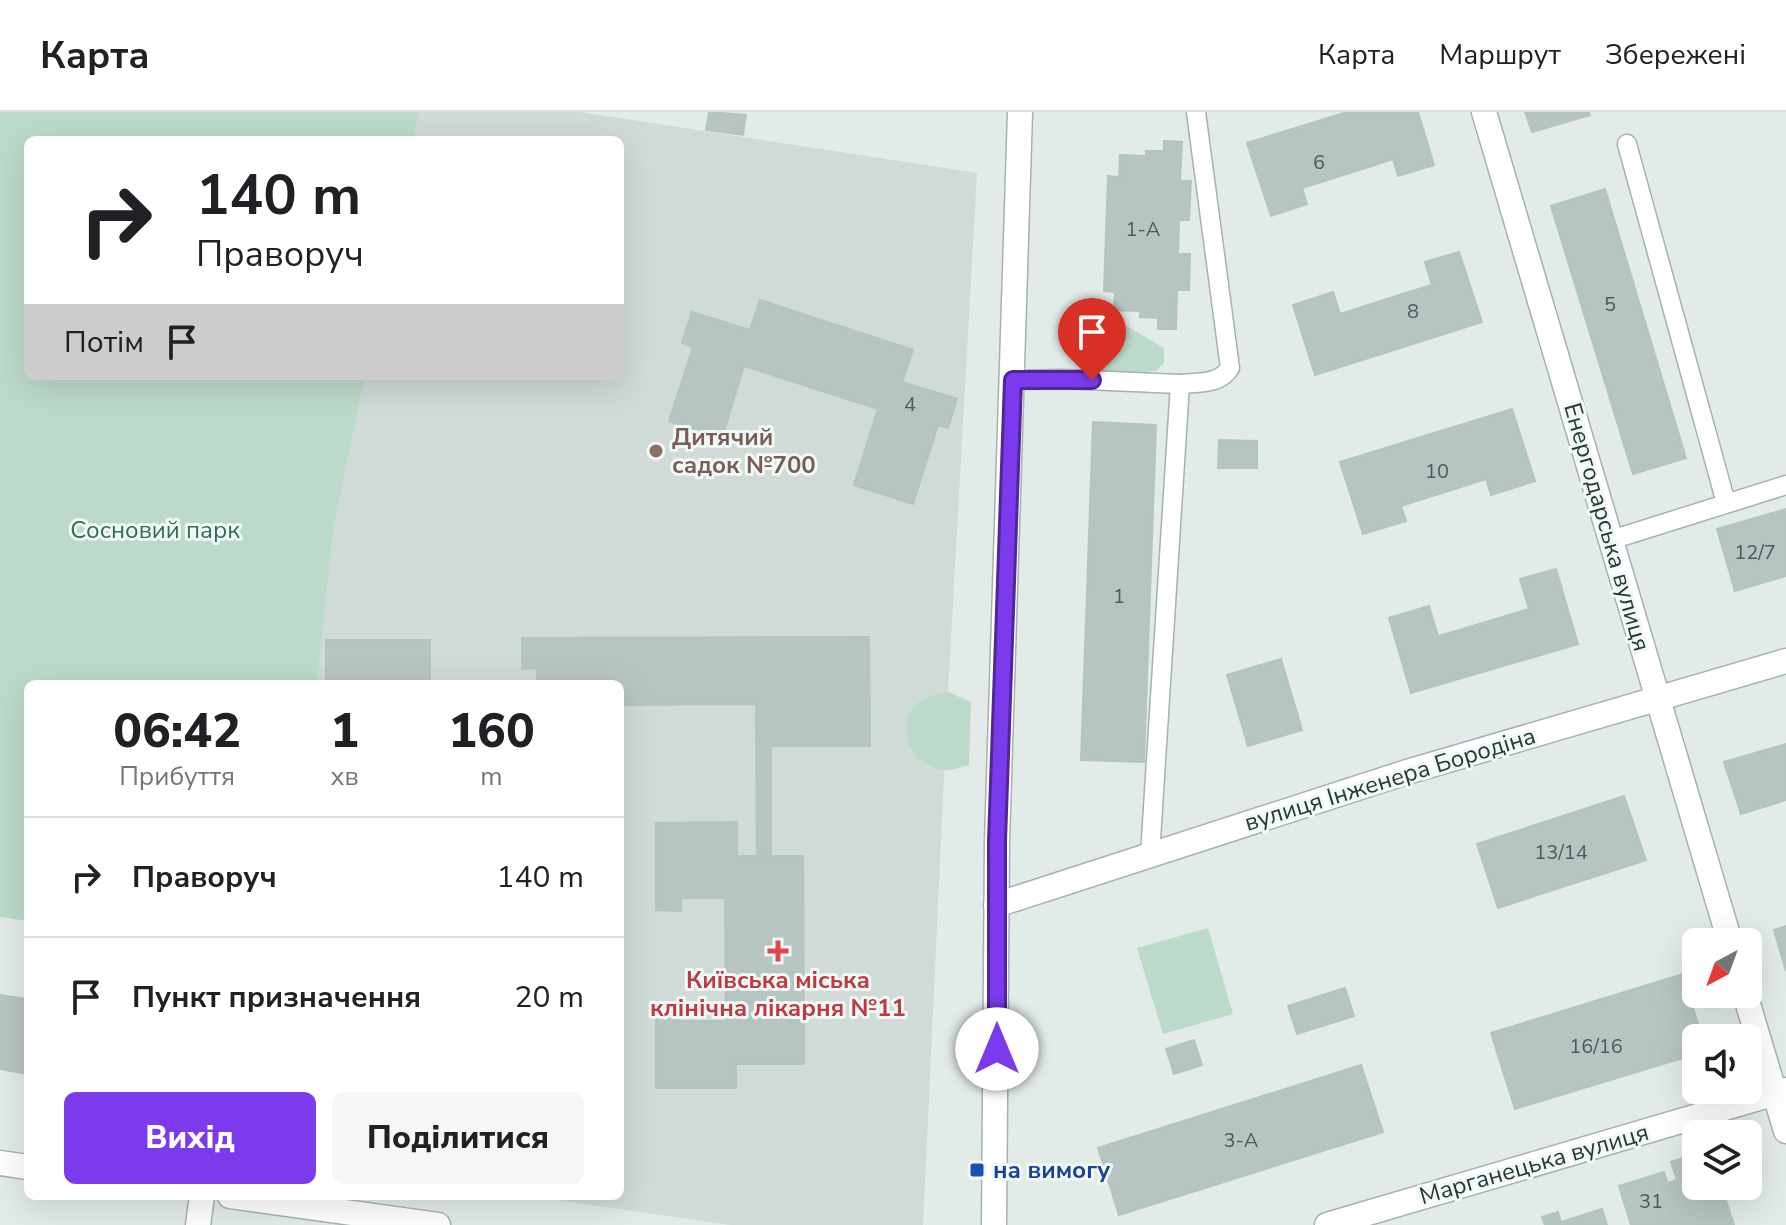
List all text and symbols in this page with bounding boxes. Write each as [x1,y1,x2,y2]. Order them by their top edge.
text: Карта [40,30,150,81]
text: Карта [1318,36,1395,74]
text: Маршрут [1439,36,1561,74]
text: Збережені [1605,36,1746,74]
house number: 6 [1313,149,1325,176]
text: 140 m [196,157,361,234]
icon: right [64,168,168,272]
house number: 1-А [1126,216,1161,243]
text: Праворуч [196,230,364,279]
house number: 5 [1604,291,1616,318]
pin [1058,298,1126,380]
house number: 8 [1407,298,1419,325]
icon: arrive [1070,310,1114,354]
icon: arrive [160,320,204,364]
text: Потім [64,322,144,363]
house number: 4 [904,391,916,418]
street label: Енергодарська вулиця [1556,399,1658,655]
place label: Дитячий садок №700 [672,421,816,481]
marker: Дитячий садок №700 [647,442,665,460]
house number: 10 [1425,458,1449,485]
park label: Сосновий парк [70,514,240,546]
house number: 12/7 [1734,539,1776,566]
house number: 1 [1113,583,1125,610]
text: 06:42 [113,698,241,764]
text: 1 [330,698,359,764]
text: 160 [448,698,535,764]
street label: вулиця Інженера Бородіна [1240,719,1540,839]
text: Прибуття [119,759,235,794]
text: хв [331,759,359,794]
text: m [480,759,503,794]
house number: 13/14 [1534,839,1588,866]
icon: right [64,855,108,899]
text: Праворуч [132,857,277,898]
text: 140 m [497,857,584,898]
north arrow [1682,928,1762,1008]
map controls [1682,928,1762,1200]
marker: Київська міська клінічна лікарня №11 [767,940,789,962]
place label: Київська міська клінічна лікарня №11 [650,964,906,1024]
icon: arrive [64,975,108,1019]
text: Пункт призначення [132,977,421,1018]
text: 20 m [515,977,584,1018]
position arrow [955,1007,1039,1091]
button: sound [1682,1024,1762,1104]
house number: 16/16 [1569,1033,1623,1060]
button: Вихід [64,1092,316,1184]
button: Поділитися [332,1092,584,1184]
street label: Марганецька вулиця [1416,1116,1652,1212]
button: layers [1682,1120,1762,1200]
house number: 3-А [1224,1127,1259,1154]
place label: на вимогу [993,1154,1110,1186]
marker: на вимогу [968,1161,986,1179]
house number: 31 [1639,1188,1663,1215]

